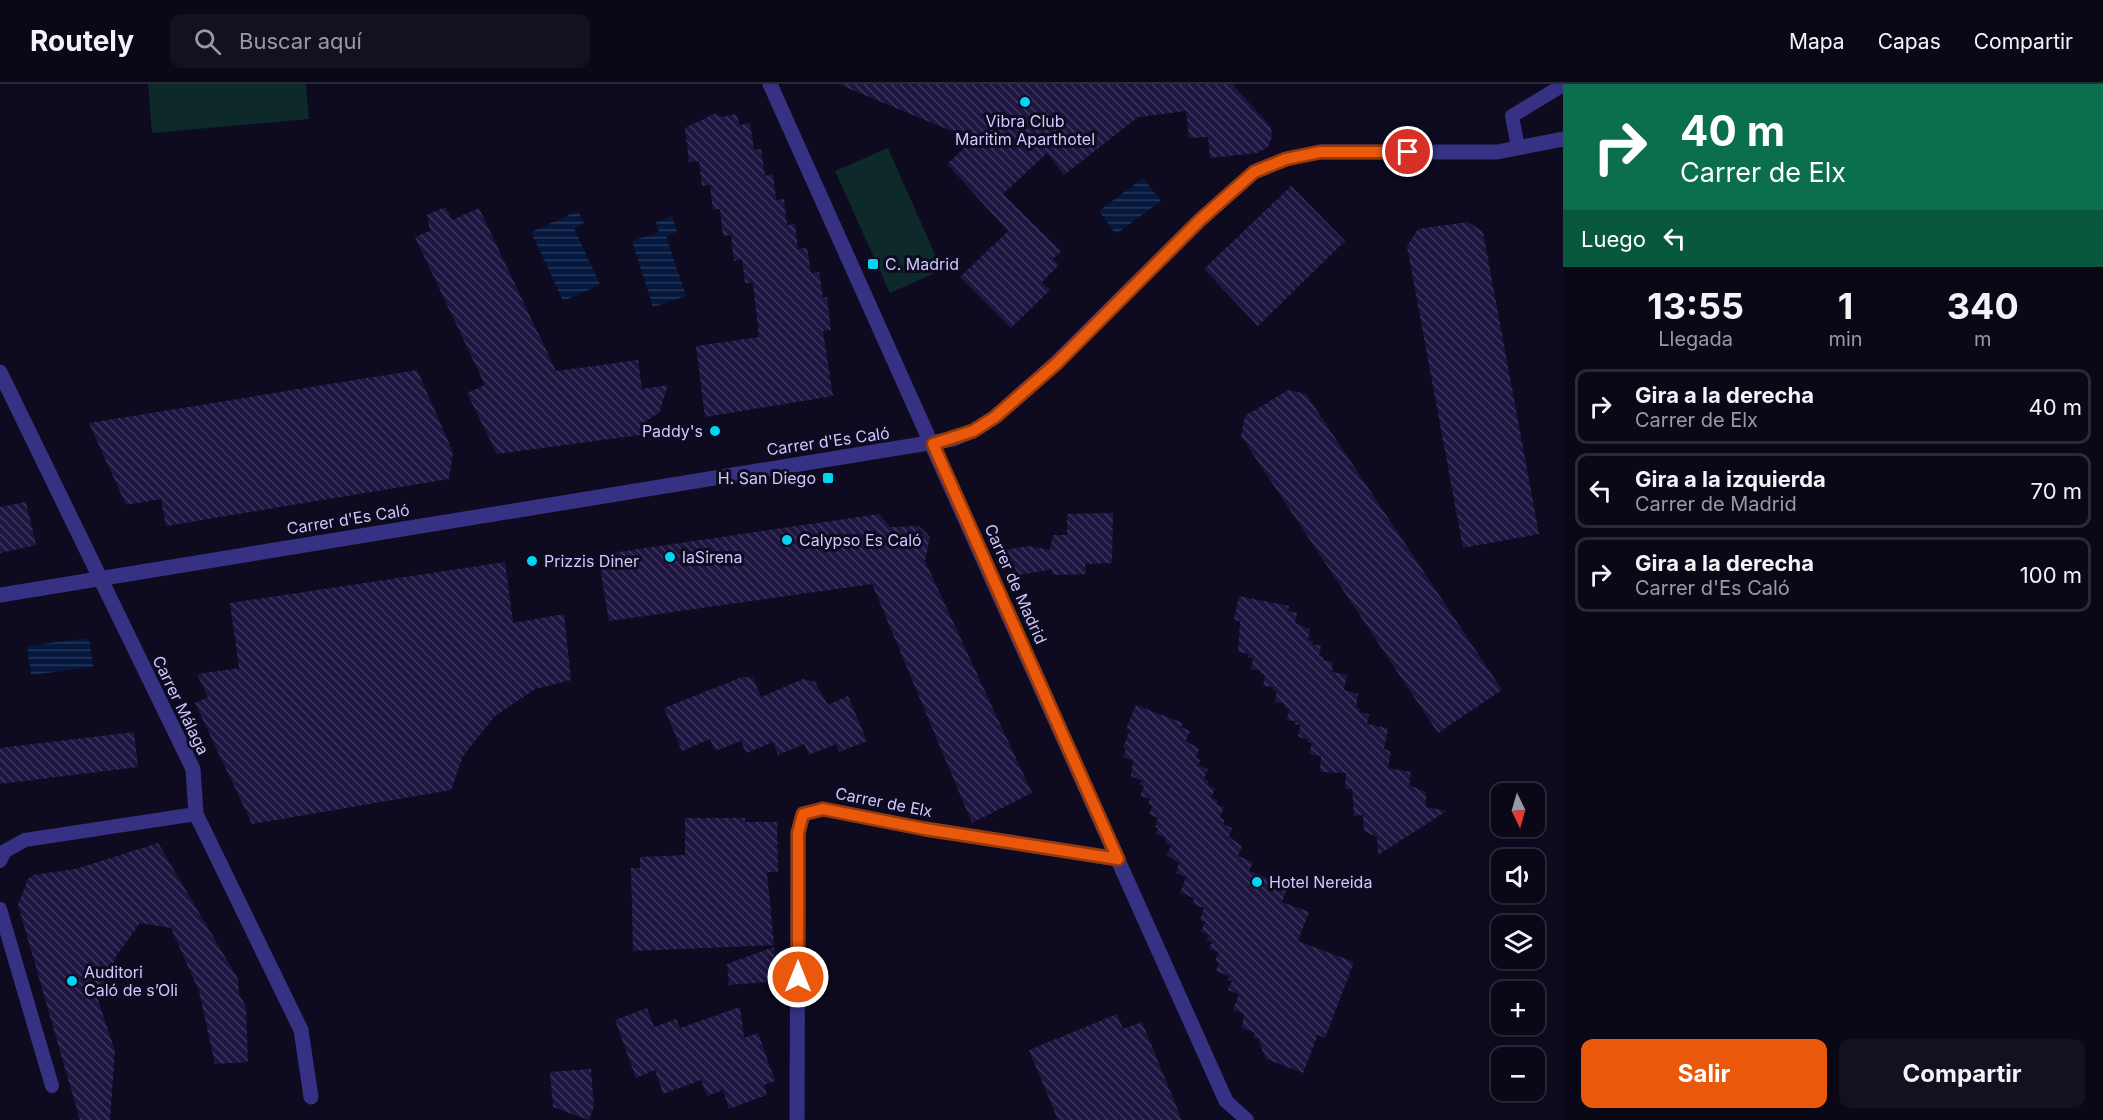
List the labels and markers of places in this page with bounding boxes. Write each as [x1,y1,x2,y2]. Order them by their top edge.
marker: Vibra Club Maritim Aparthotel [1018,95,1032,109]
place label: Vibra Club Maritim Aparthotel [955,111,1095,149]
pin [1382,126,1433,177]
place label: C. Madrid [885,254,959,274]
marker: C. Madrid [866,257,880,271]
place label: Paddy's [642,421,703,441]
marker: Paddy's [708,424,722,438]
place label: H. San Diego [718,468,816,488]
marker: H. San Diego [821,471,835,485]
place label: Calypso Es Caló [799,530,922,550]
marker: Calypso Es Caló [780,533,794,547]
place label: laSirena [682,547,743,567]
marker: laSirena [663,550,677,564]
place label: Prizzis Diner [544,551,639,571]
marker: Prizzis Diner [525,554,539,568]
place label: Hotel Nereida [1269,872,1372,892]
marker: Hotel Nereida [1250,875,1264,889]
place label: Auditori Caló de s’Oli [84,962,178,1000]
marker: Auditori Caló de s’Oli [65,974,79,988]

